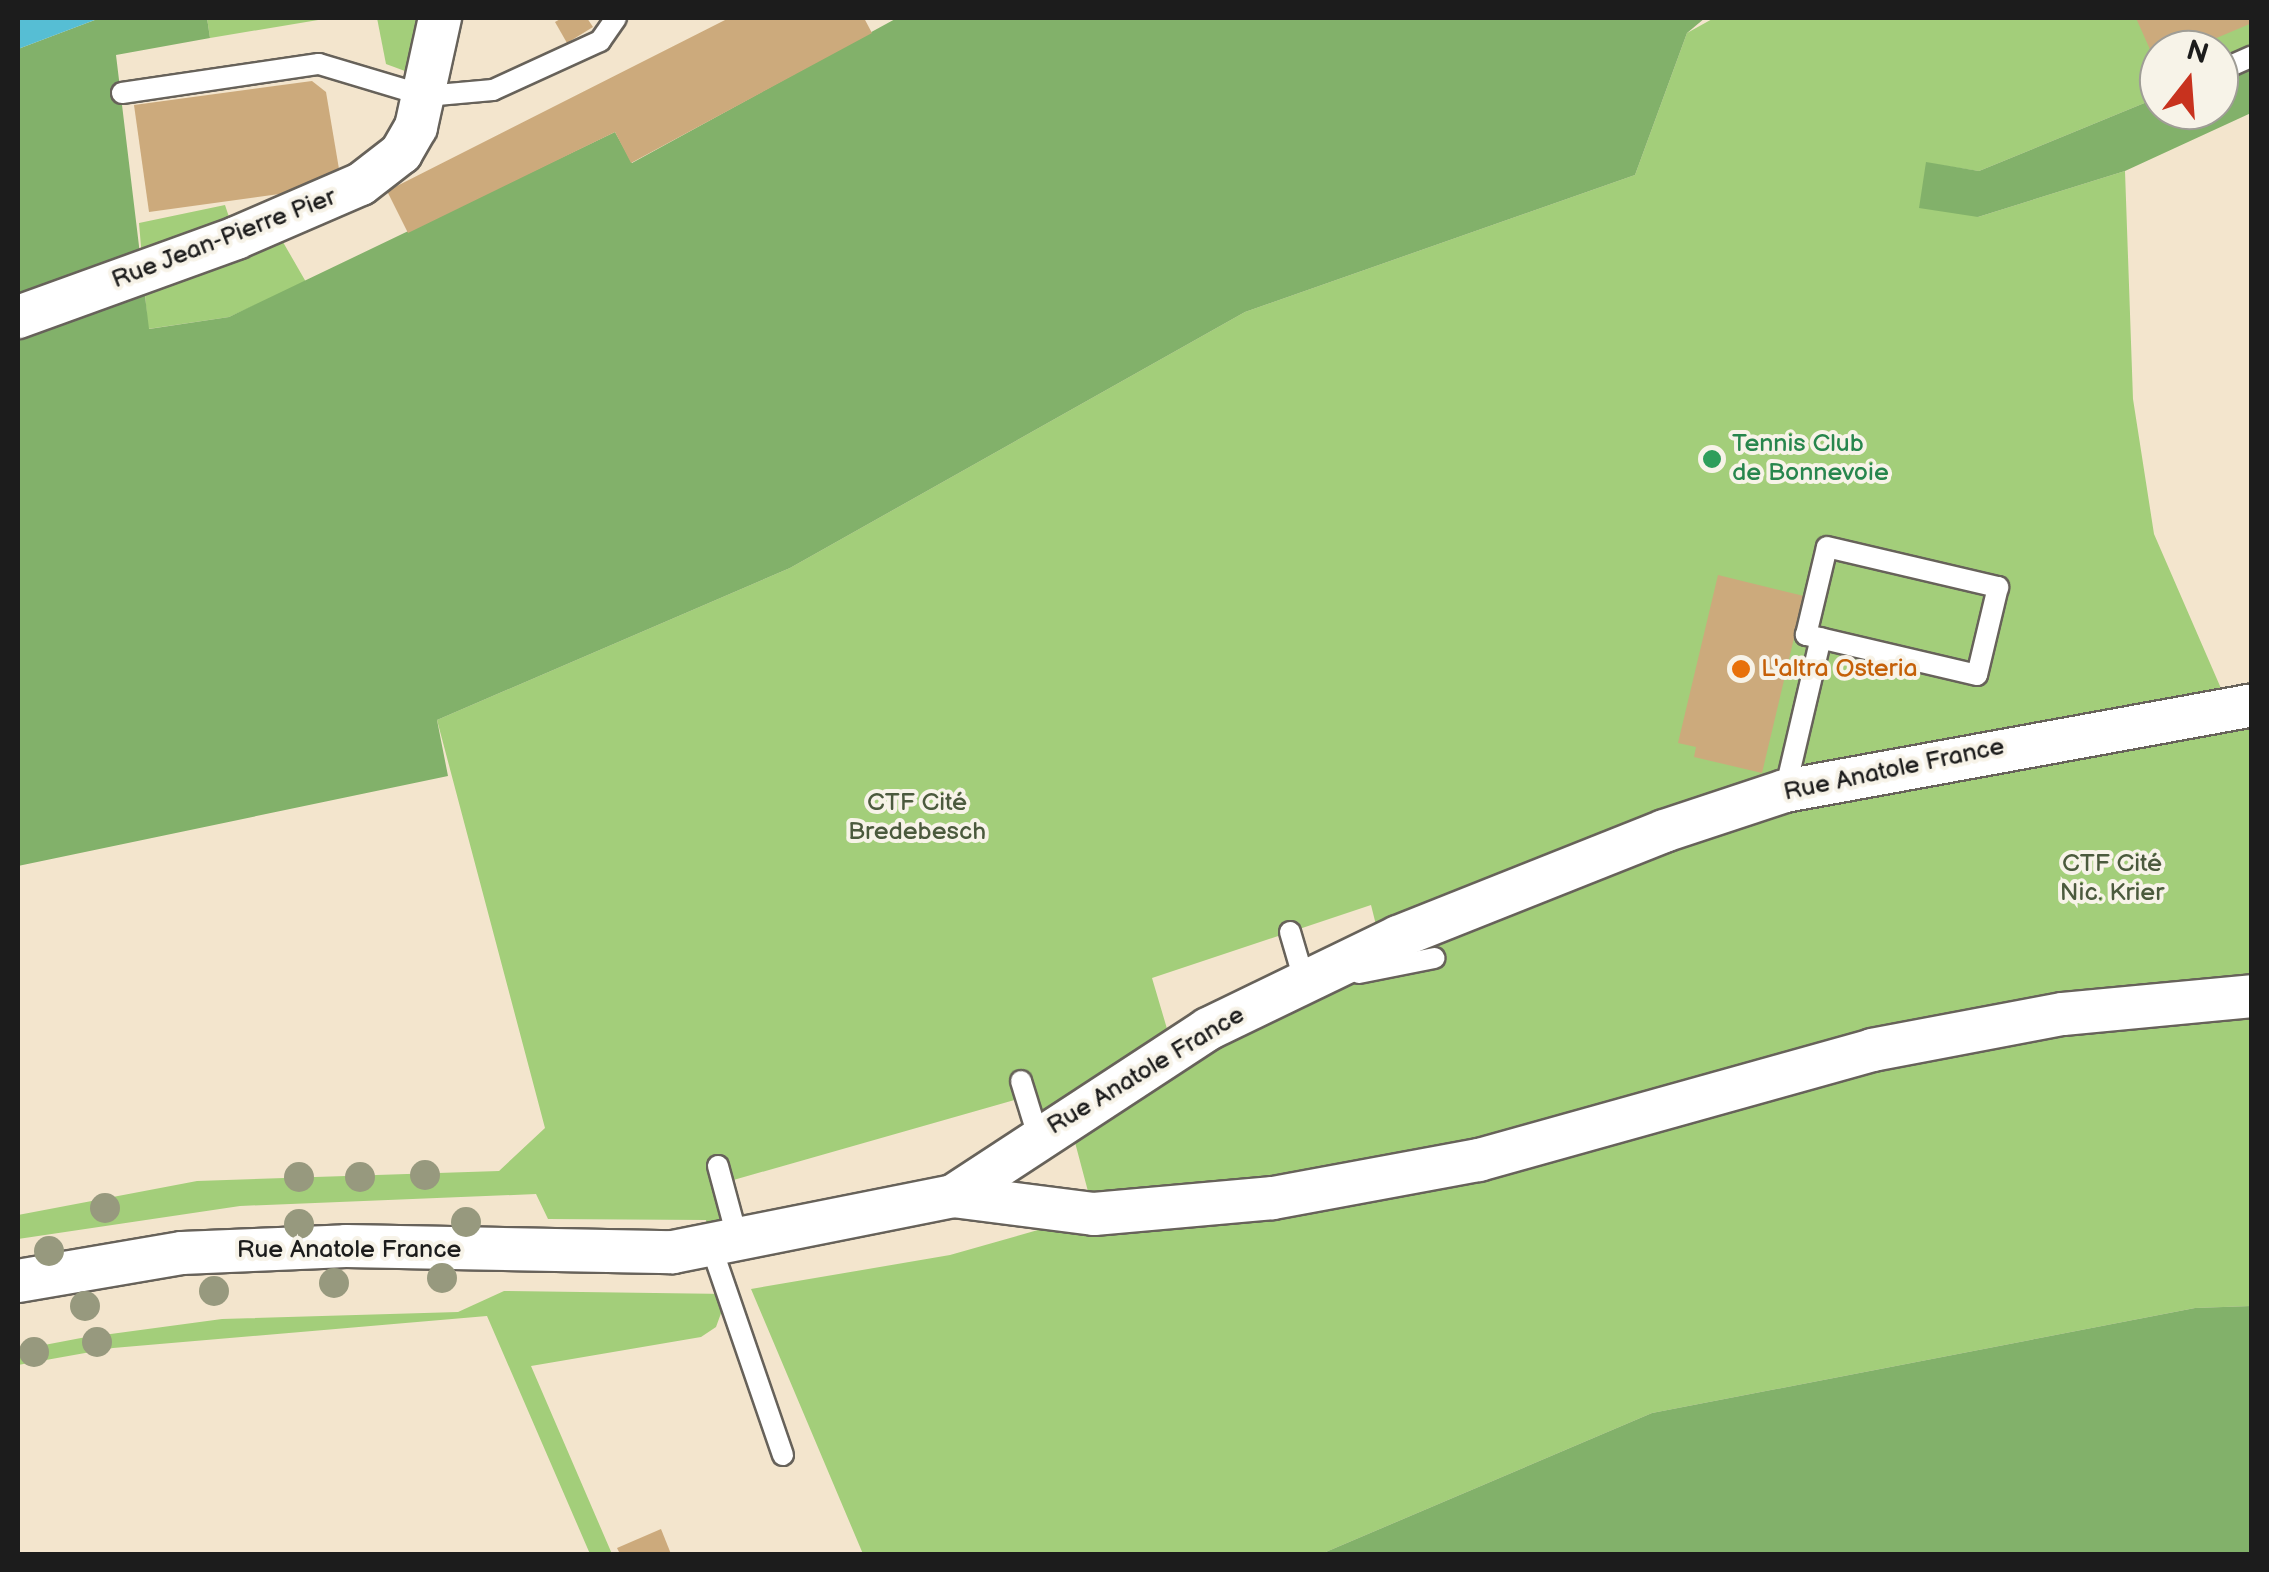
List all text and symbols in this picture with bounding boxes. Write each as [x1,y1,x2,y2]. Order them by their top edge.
north arrow [2139,30,2239,130]
text: N [2182,34,2212,72]
street label: Rue Jean-Pierre Pier [107,182,341,296]
place label: Tennis Club de Bonnevoie [1732,430,1889,489]
marker: Tennis Club de Bonnevoie [1701,448,1723,470]
place label: L'altra Osteria [1761,654,1918,684]
marker: L'altra Osteria [1730,658,1752,680]
street label: Rue Anatole France [1781,732,2007,808]
park label: CTF Cité Bredebesch [848,789,986,848]
park label: CTF Cité Nic. Krier [2060,850,2164,909]
street label: Rue Anatole France [1042,1000,1250,1142]
street label: Rue Anatole France [237,1235,461,1265]

